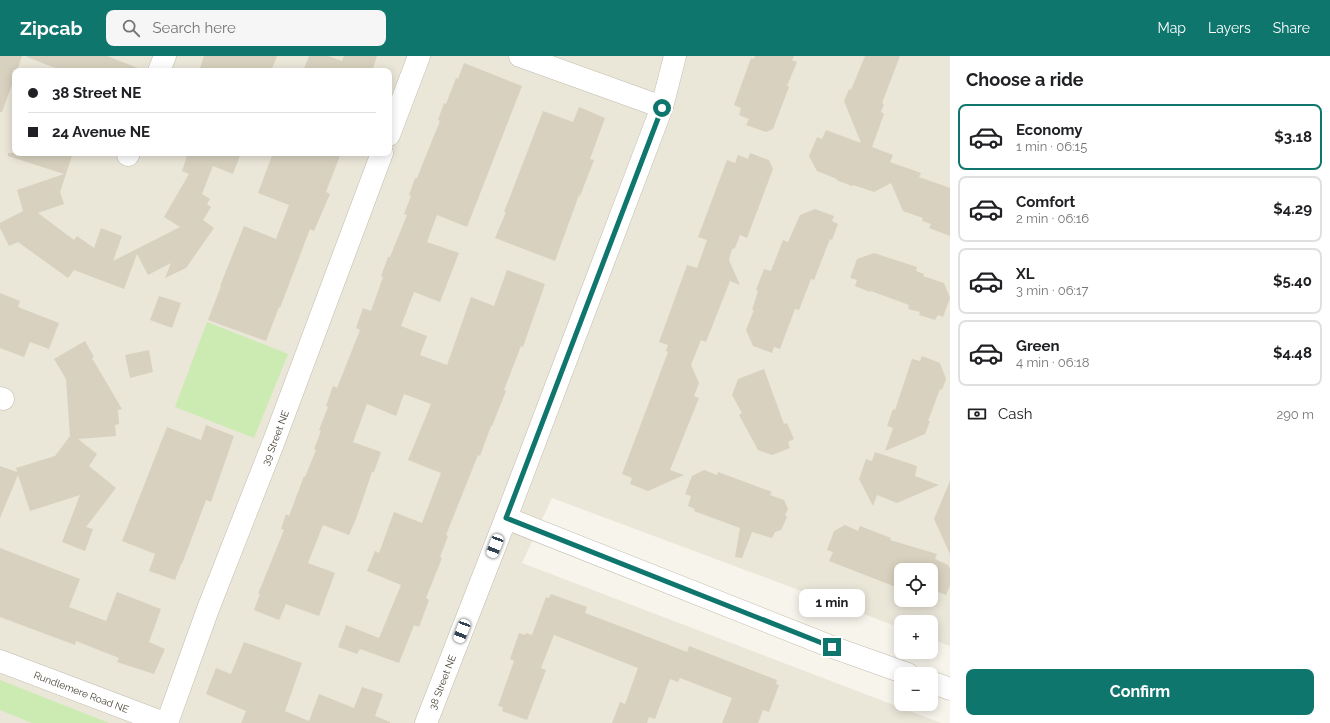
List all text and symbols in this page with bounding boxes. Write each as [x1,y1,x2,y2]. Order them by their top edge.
search box [106,10,386,46]
text: Zipcab [20,17,82,39]
icon: search [120,17,142,39]
text: Search here [152,19,236,37]
text: Map [1158,20,1186,36]
text: Layers [1208,20,1251,36]
text: Share [1273,20,1310,36]
text: Choose a ride [966,69,1084,90]
text: 38 Street NE [52,84,141,102]
route start [653,99,671,117]
icon: car [968,119,1004,155]
text: Economy [1016,121,1083,139]
text: 24 Avenue NE [52,123,150,141]
text: $3.18 [1274,128,1312,146]
text: 1 min · 06:15 [1016,139,1087,154]
icon: car [968,191,1004,227]
text: Comfort [1016,193,1075,211]
text: $4.29 [1273,200,1312,218]
text: 2 min · 06:16 [1016,211,1089,226]
icon: car [968,263,1004,299]
text: XL [1016,265,1034,283]
text: $5.40 [1273,272,1312,290]
text: 3 min · 06:17 [1016,283,1088,298]
icon: car [968,335,1004,371]
text: Green [1016,337,1060,355]
text: $4.48 [1273,344,1312,362]
text: 4 min · 06:18 [1016,355,1089,370]
icon: cash [966,403,988,425]
text: Cash [998,405,1032,423]
text: 290 m [1276,407,1314,422]
street label: 39 Street NE [260,409,290,467]
car [485,533,505,559]
map controls [894,563,938,711]
button: locate [894,563,938,607]
callout: 1 min [799,589,865,617]
text: 1 min [816,595,848,610]
button: + [894,615,938,659]
car [452,618,472,644]
route end [823,638,841,656]
street label: 38 Street NE [426,653,458,711]
button: − [894,667,938,711]
street label: Rundlemere Road NE [32,669,130,715]
button: Confirm [966,669,1314,715]

